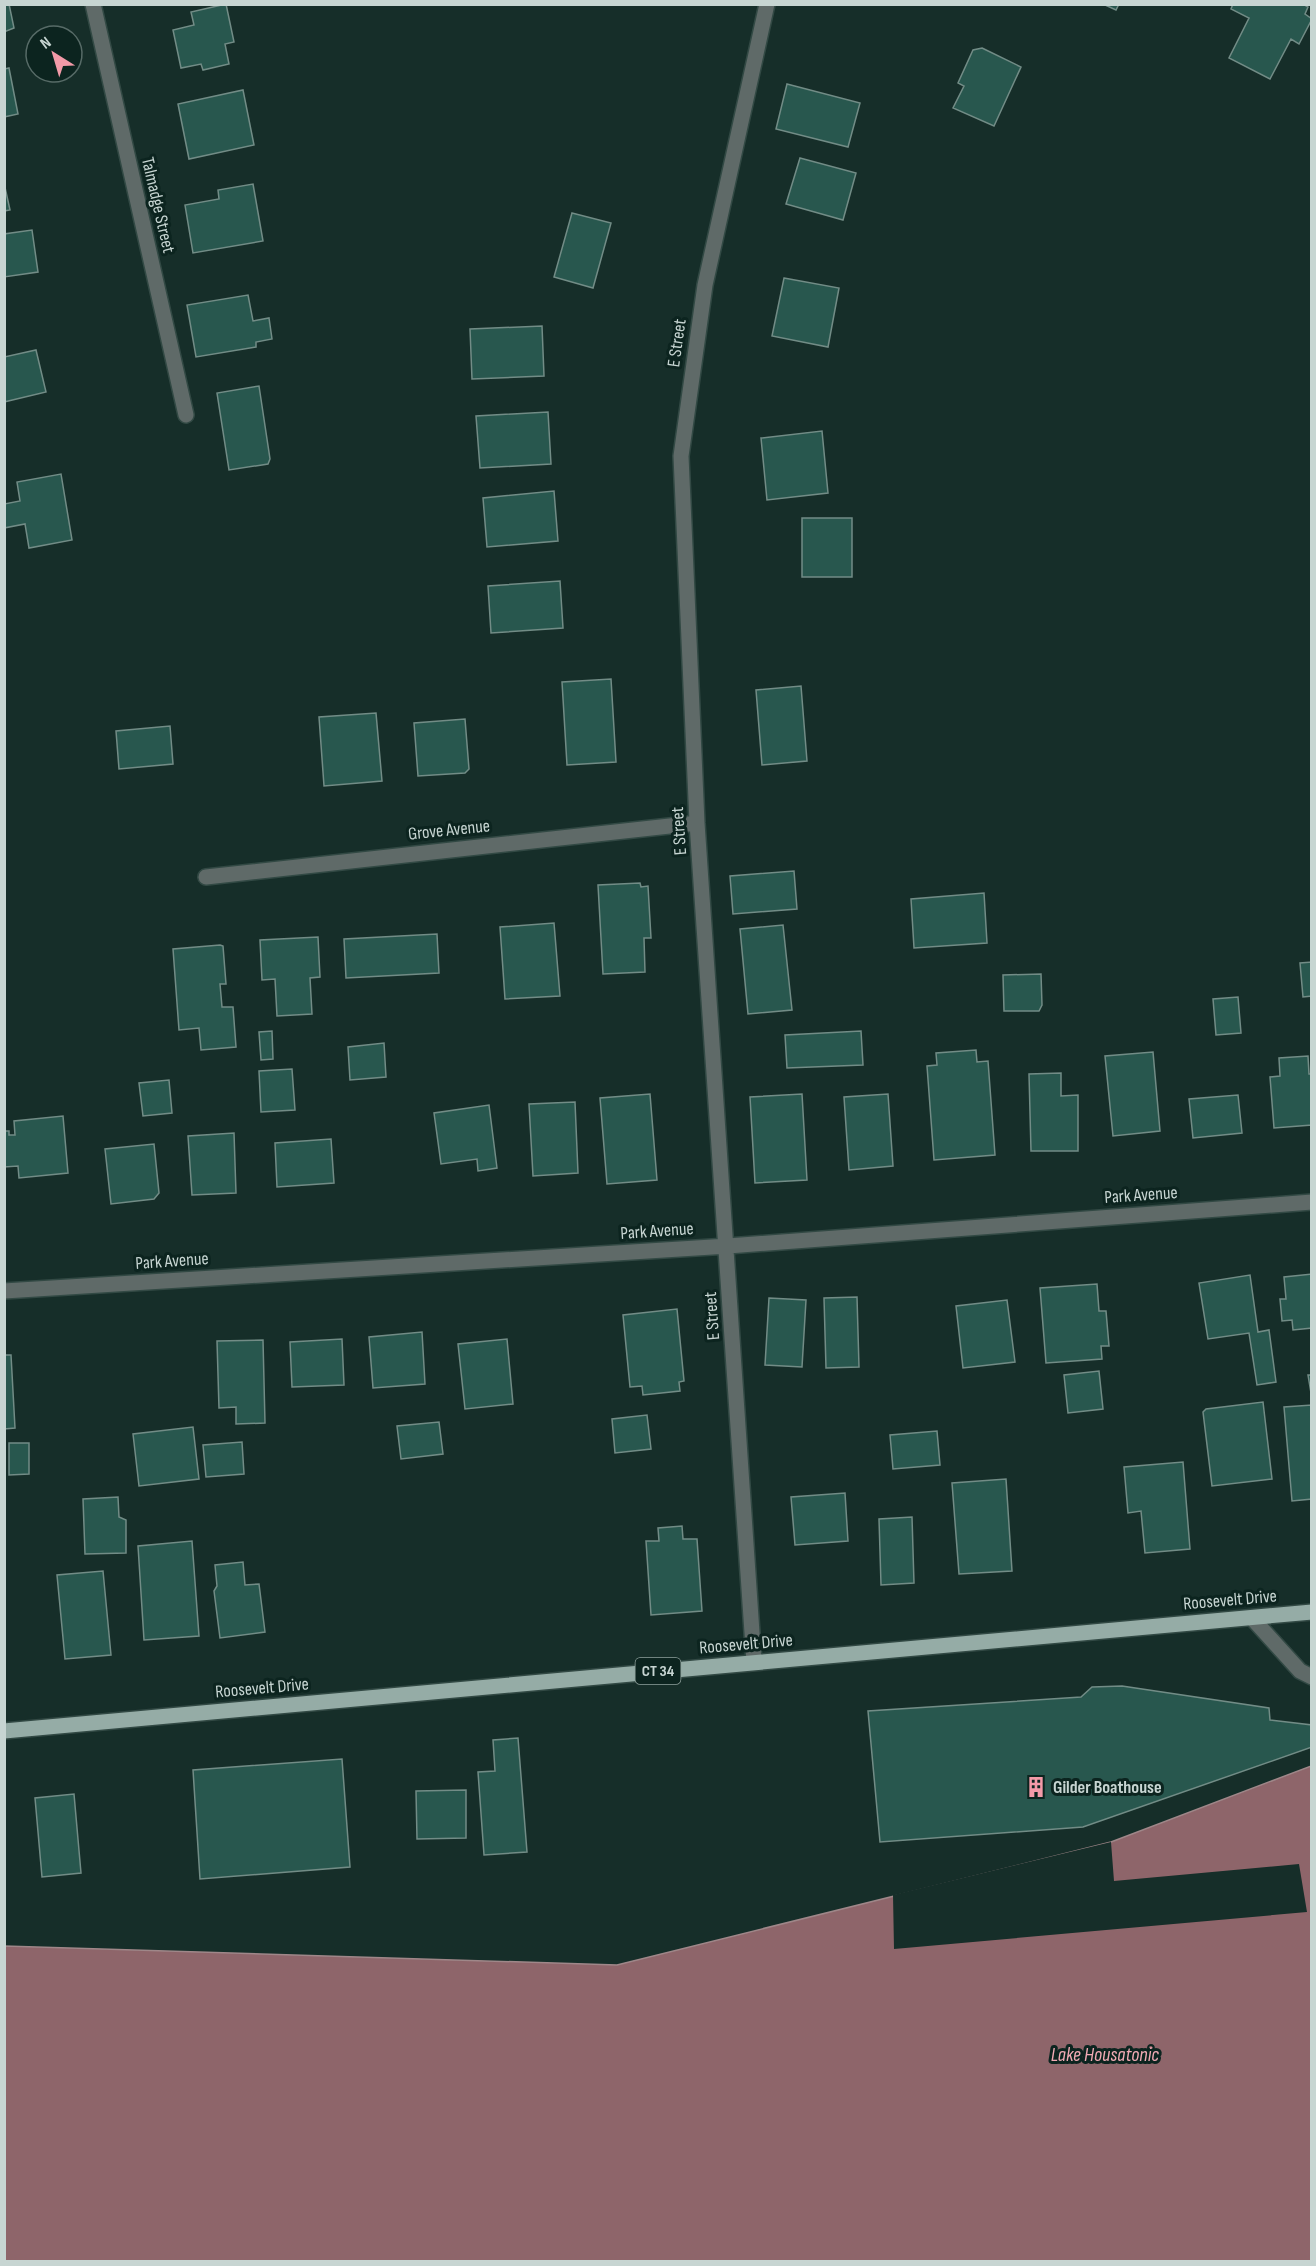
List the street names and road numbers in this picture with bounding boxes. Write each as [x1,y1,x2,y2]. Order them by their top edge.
street label: Talmadge Street [137,155,179,255]
street label: E Street [663,317,691,368]
street label: E Street [667,806,691,856]
street label: Grove Avenue [407,815,491,845]
street label: Park Avenue [1104,1182,1178,1208]
street label: Park Avenue [620,1218,694,1244]
street label: Park Avenue [135,1248,209,1274]
street label: E Street [700,1291,724,1341]
street label: Roosevelt Drive [1182,1585,1278,1615]
street label: Roosevelt Drive [698,1629,794,1659]
road number: CT 34 [636,1658,680,1684]
street label: Roosevelt Drive [214,1673,310,1703]

